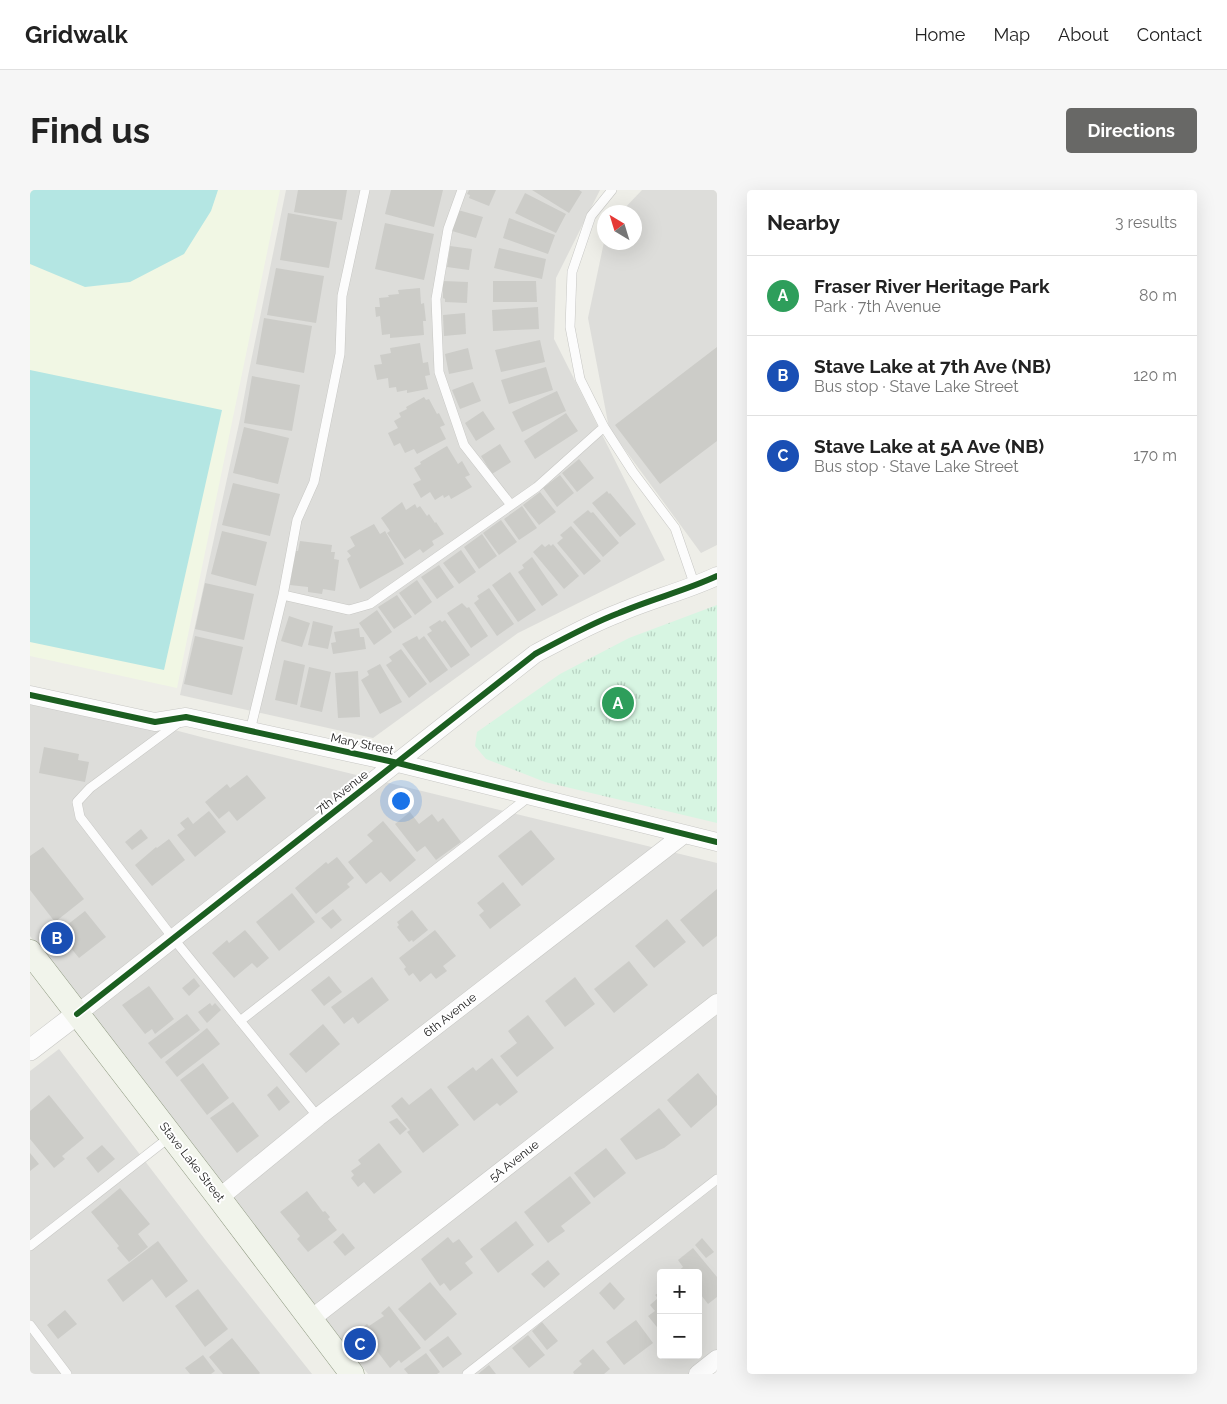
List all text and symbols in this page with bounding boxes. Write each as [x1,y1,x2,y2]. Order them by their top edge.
text: Gridwalk [25,20,128,49]
text: Home [914,24,965,45]
text: Map [993,24,1030,45]
text: About [1058,24,1109,45]
text: Contact [1137,24,1202,45]
button: Directions [1066,108,1197,153]
text: Find us [30,110,150,151]
north arrow [597,205,642,250]
text: Nearby [767,210,840,235]
text: 3 results [1115,213,1177,232]
text: Fraser River Heritage Park [814,275,1050,297]
text: A [778,286,788,305]
text: 80 m [1139,286,1177,305]
text: Park · 7th Avenue [814,297,941,316]
text: Stave Lake at 7th Ave (NB) [814,355,1051,377]
text: B [778,366,788,385]
text: 120 m [1133,366,1177,385]
text: Bus stop · Stave Lake Street [814,377,1019,396]
text: Stave Lake at 5A Ave (NB) [814,435,1044,457]
text: C [778,446,788,465]
text: 170 m [1133,446,1177,465]
text: Bus stop · Stave Lake Street [814,457,1019,476]
pin: A [602,684,634,722]
street label: Mary Street [329,731,395,757]
street label: 7th Avenue [313,767,371,817]
your location [388,788,414,814]
pin: B [41,919,73,957]
street label: 6th Avenue [421,990,479,1040]
street label: Stave Lake Street [157,1120,227,1204]
street label: 5A Avenue [486,1137,542,1185]
map controls [657,1269,702,1359]
button: + [657,1269,702,1314]
button: − [657,1314,702,1359]
pin: C [344,1325,376,1363]

